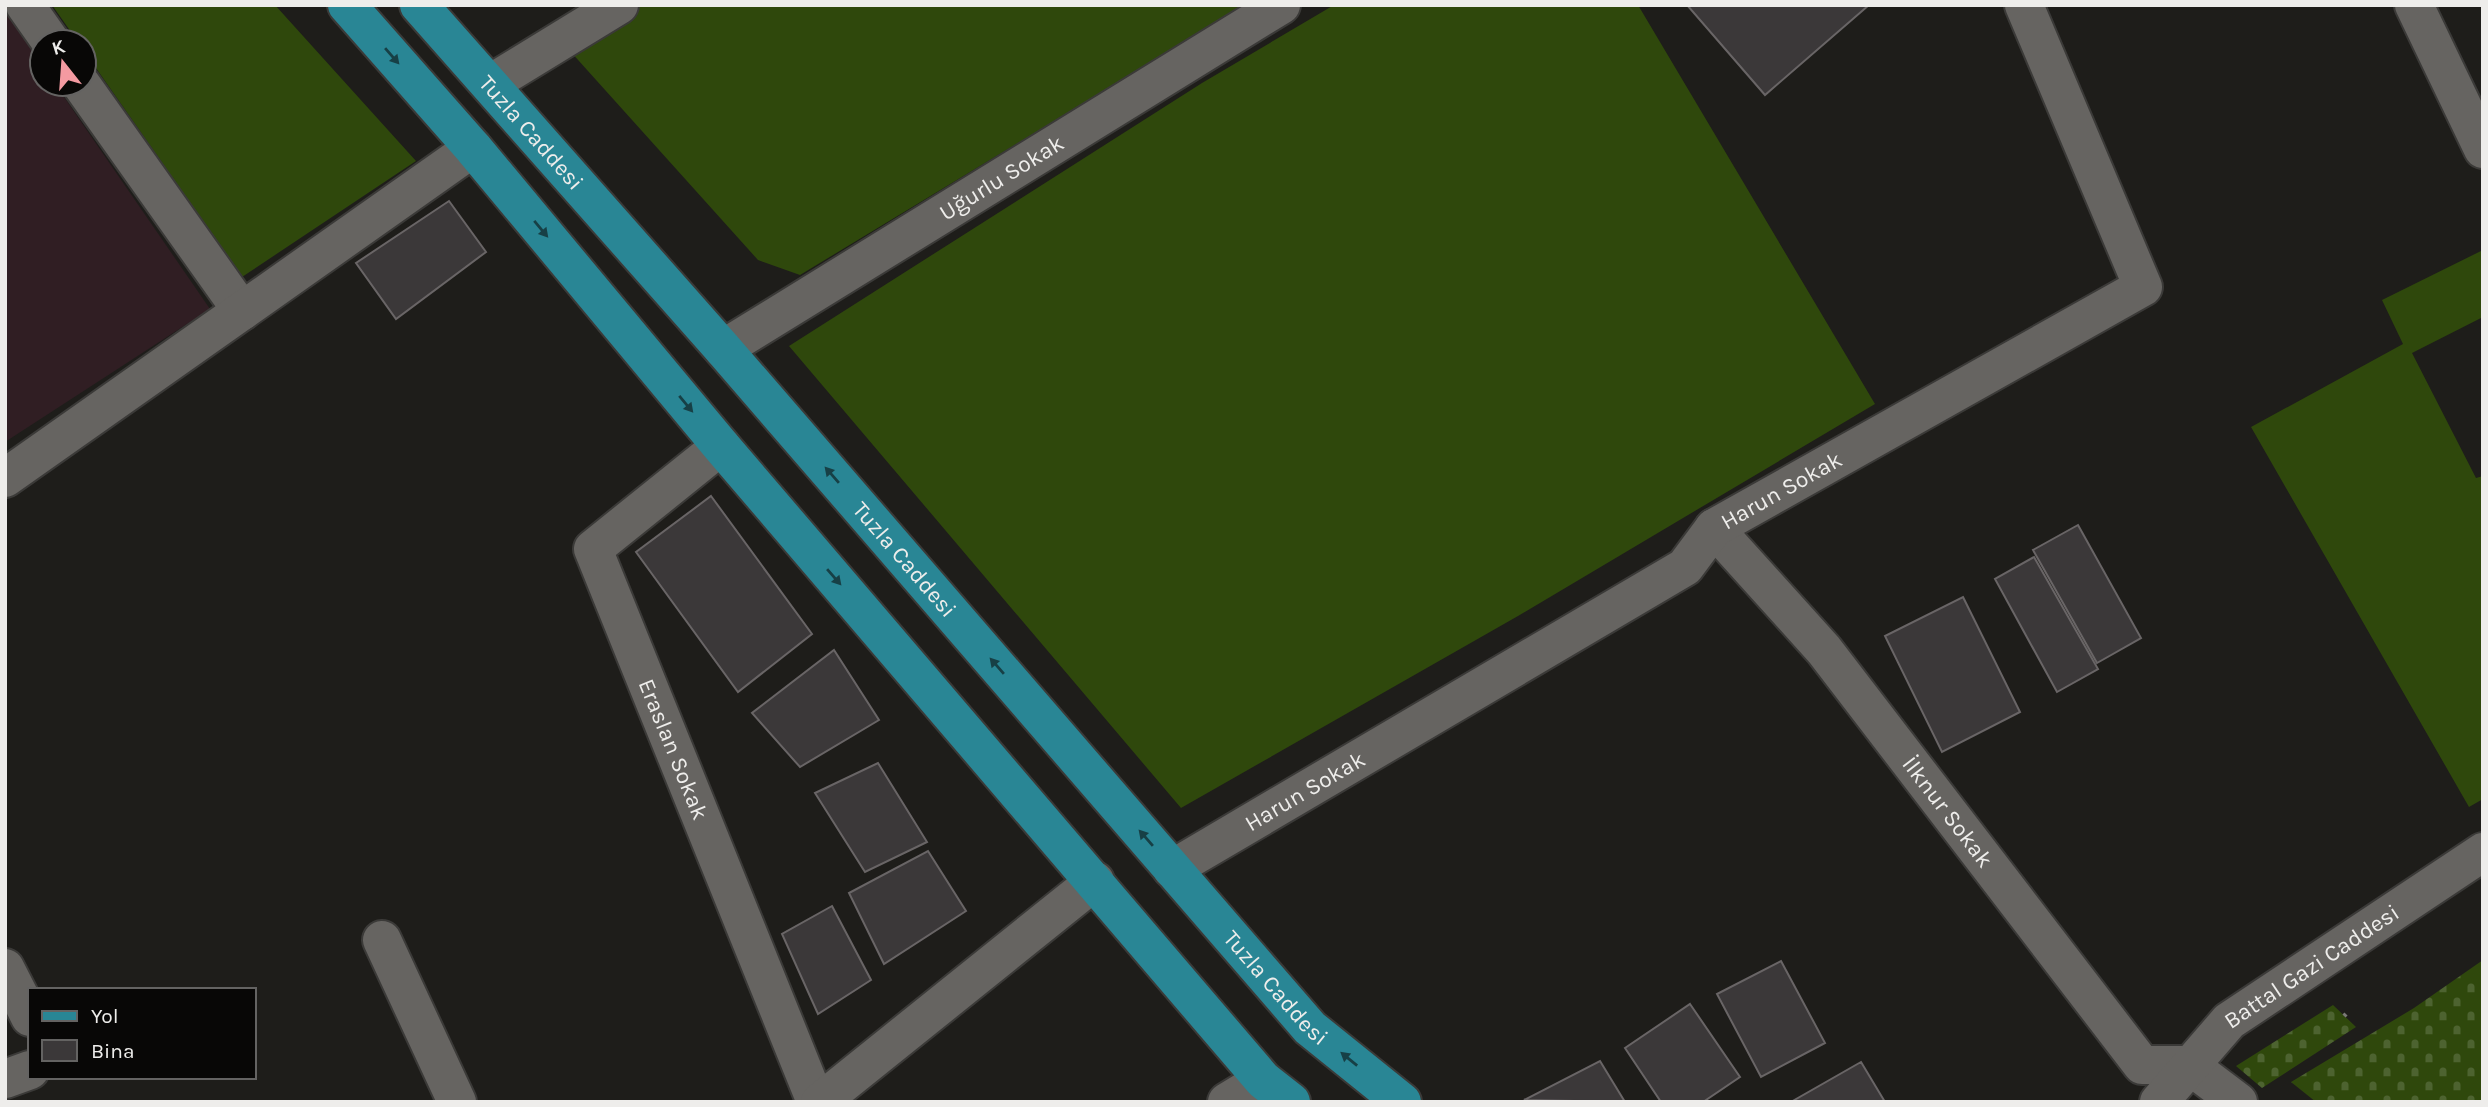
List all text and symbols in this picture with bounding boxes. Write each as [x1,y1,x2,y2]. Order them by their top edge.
north arrow [28,28,98,98]
text: K [49,35,68,60]
one-way arrow [384,48,399,65]
street label: Tuzla Caddesi [474,69,589,195]
street label: Uğurlu Sokak [934,129,1069,226]
one-way arrow [533,220,548,238]
one-way arrow [678,395,694,413]
street label: Harun Sokak [1716,445,1847,535]
one-way arrow [825,467,840,484]
street label: Tuzla Caddesi [847,496,962,623]
one-way arrow [826,568,842,586]
one-way arrow [989,657,1005,675]
street label: Eraslan Sokak [633,675,714,824]
street label: Harun Sokak [1240,745,1370,837]
street label: İlknur Sokak [1897,751,1999,873]
one-way arrow [1138,830,1154,847]
street label: Battal Gazi Caddesi [2219,898,2404,1034]
street label: Tuzla Caddesi [1218,925,1334,1051]
legend [28,988,256,1079]
text: Yol [91,1004,119,1028]
text: Bina [91,1039,135,1063]
one-way arrow [1340,1052,1358,1067]

